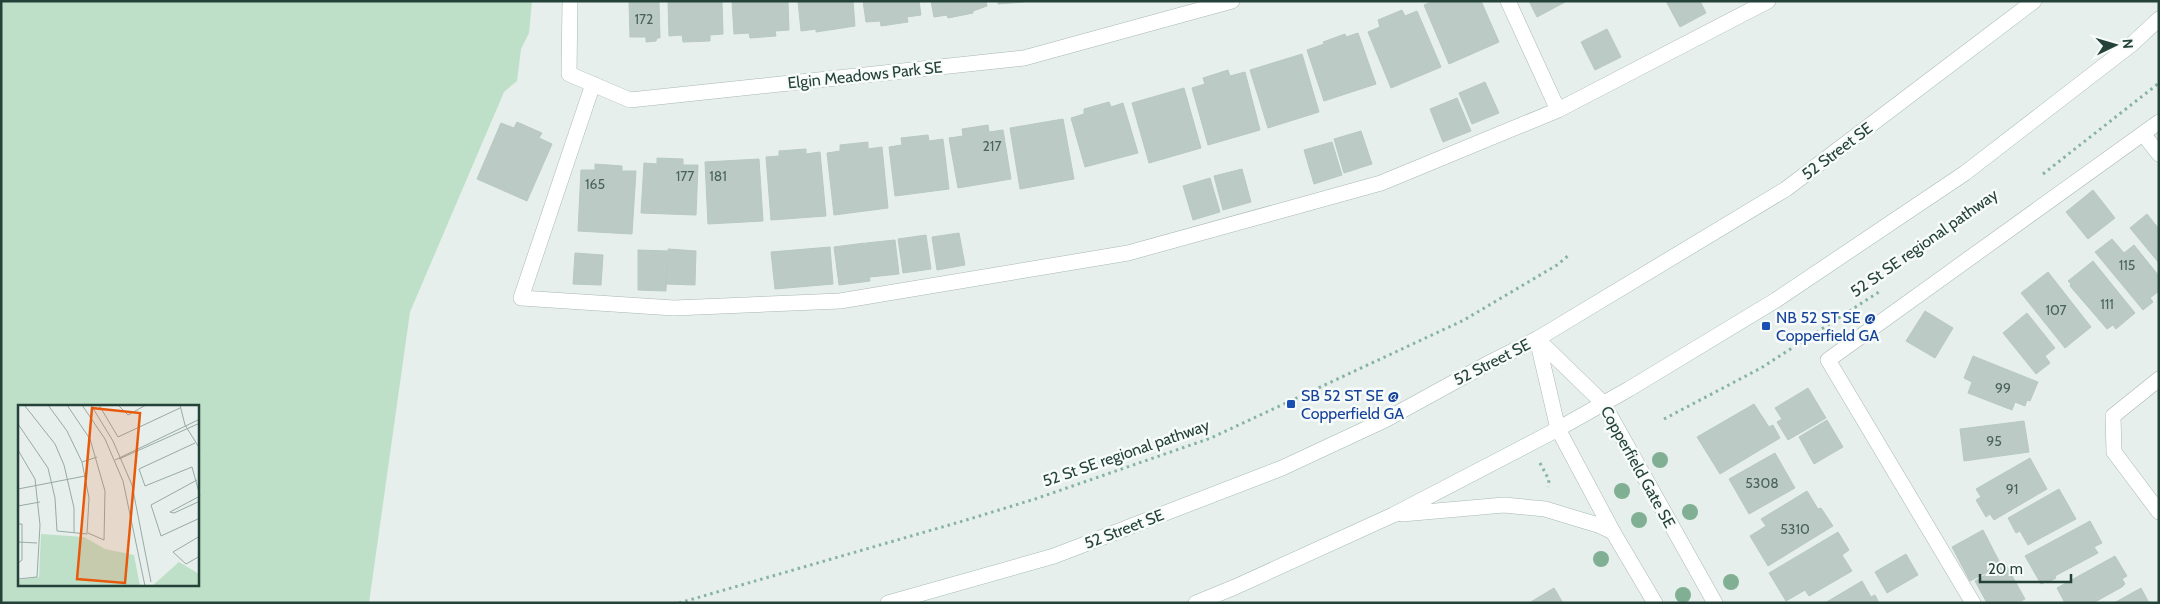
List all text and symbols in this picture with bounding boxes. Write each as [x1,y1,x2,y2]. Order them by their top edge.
house number: 172 [635,10,653,28]
north arrow [2090,20,2140,70]
text: N [2119,38,2137,50]
street label: Elgin Meadows Park SE [787,57,943,93]
street label: 52 Street SE [1798,118,1876,184]
house number: 217 [983,137,1001,155]
house number: 177 [676,167,694,185]
house number: 181 [709,167,727,185]
house number: 165 [585,175,605,193]
street label: 52 St SE regional pathway [1847,185,2001,301]
house number: 115 [2119,256,2135,274]
house number: 111 [2100,295,2114,313]
house number: 107 [2045,301,2067,319]
place label: NB 52 ST SE @ Copperfield GA [1776,308,1879,345]
marker: NB 52 ST SE @ Copperfield GA [1760,320,1772,332]
street label: 52 Street SE [1450,335,1534,389]
house number: 99 [1995,379,2011,397]
place label: SB 52 ST SE @ Copperfield GA [1301,386,1404,423]
marker: SB 52 ST SE @ Copperfield GA [1285,398,1297,410]
street label: Copperfield Gate SE [1597,403,1679,531]
inset map [18,405,199,586]
street label: 52 St SE regional pathway [1040,415,1212,491]
house number: 95 [1986,432,2002,450]
house number: 5308 [1745,474,1779,492]
house number: 91 [2006,480,2018,498]
street label: 52 Street SE [1082,505,1167,553]
house number: 5310 [1780,520,1810,538]
scale bar [1980,552,2071,584]
text: 20 m [1988,560,2023,578]

